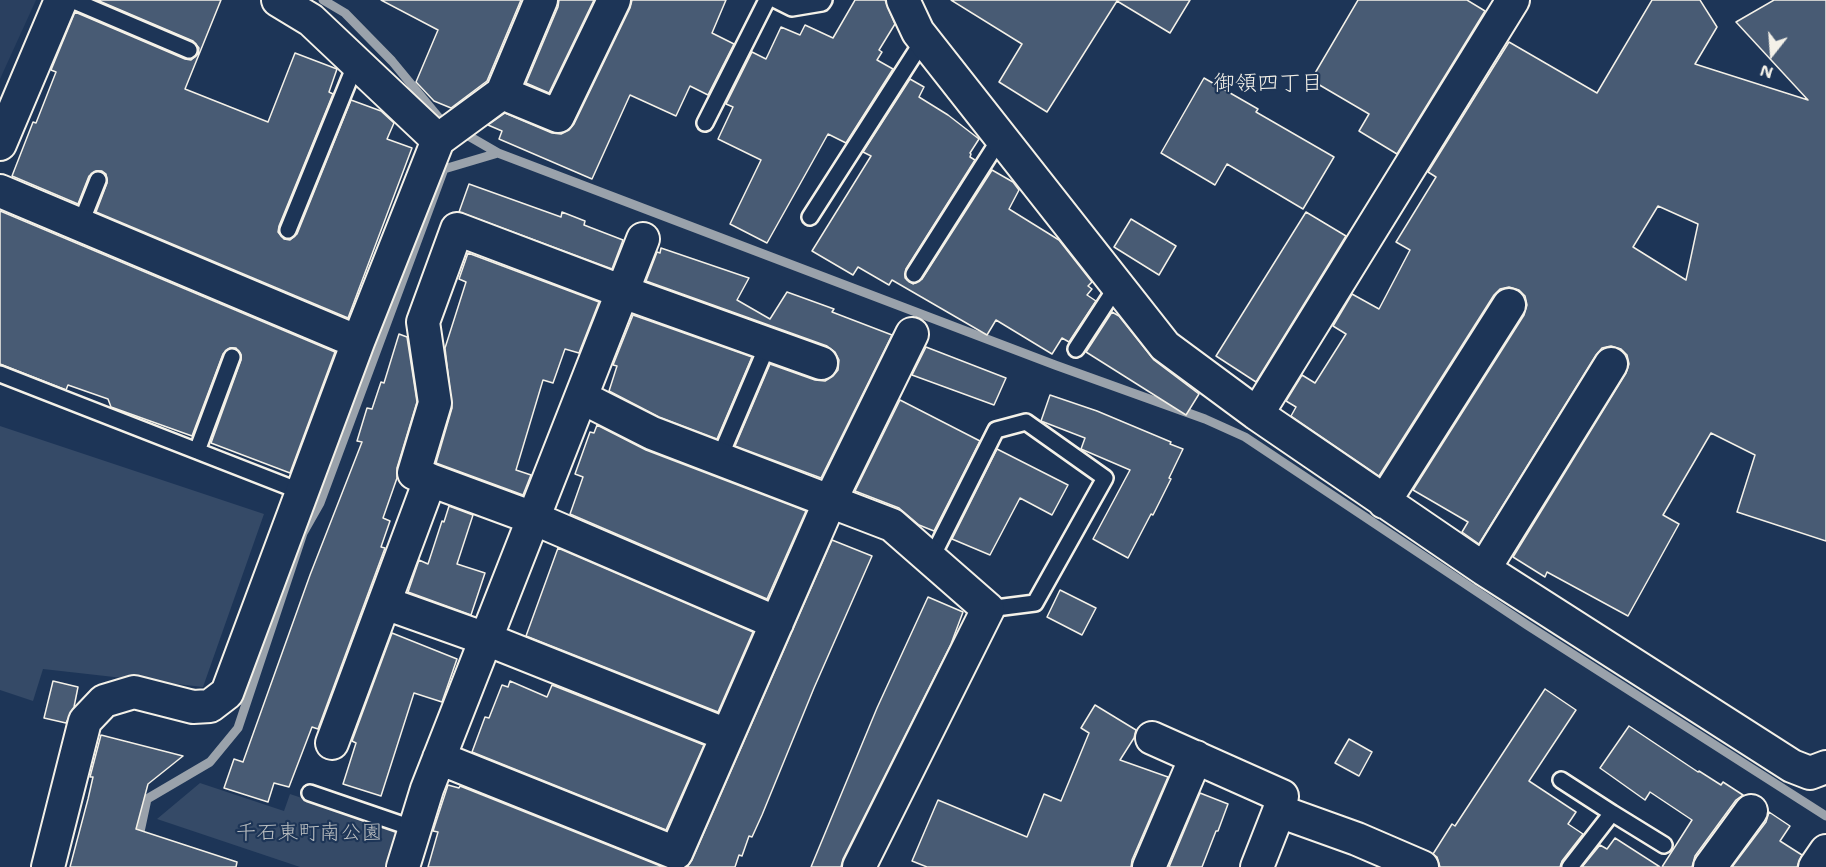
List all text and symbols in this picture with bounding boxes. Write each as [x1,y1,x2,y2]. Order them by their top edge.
north arrow [1742,24,1802,84]
text: N [1757,60,1776,84]
district label: 御領四丁目 [1213,71,1323,97]
park label: 千石東町南公園 [236,821,382,847]

